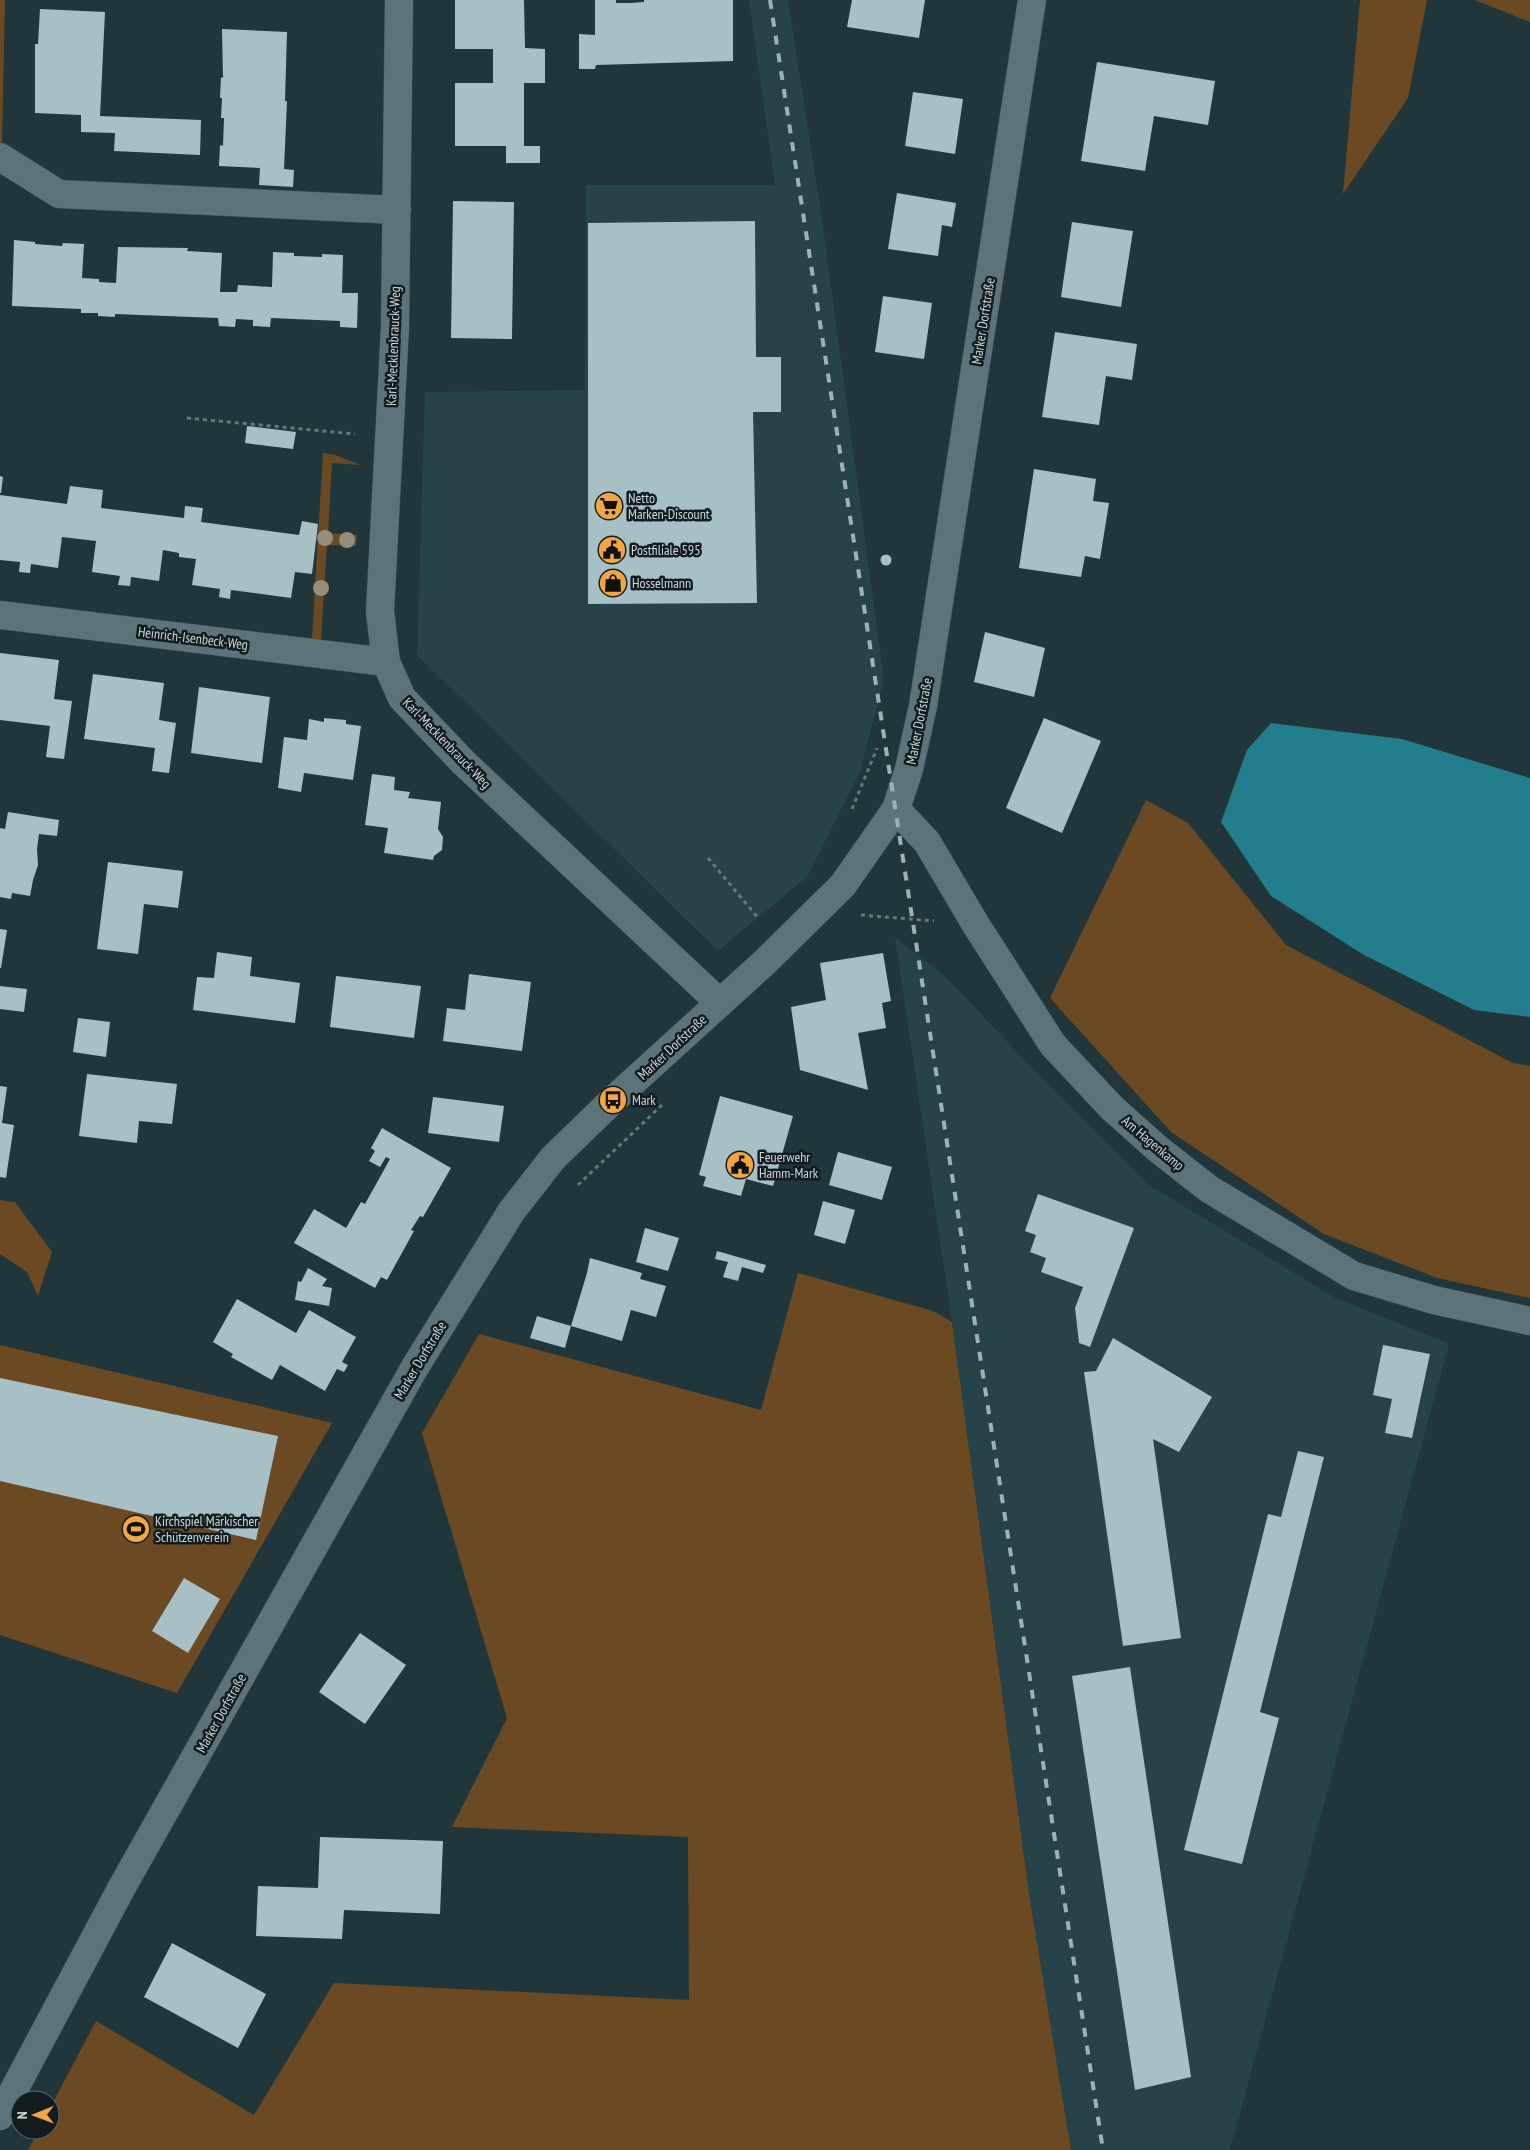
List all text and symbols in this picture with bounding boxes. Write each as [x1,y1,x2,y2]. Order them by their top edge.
street label: Marker Dorfstraße [967,276,999,366]
street label: Karl-Mecklenbrauck-Weg [382,286,404,406]
place label: Netto Marken-Discount [628,489,710,523]
supermarket icon: Netto Marken-Discount [594,491,624,521]
public building icon: Postfiliale 595 [597,535,627,565]
place label: Postfiliale 595 [631,541,700,559]
shop icon: Hosselmann [598,568,628,598]
place label: Hosselmann [632,574,691,592]
street label: Heinrich-Isenbeck-Weg [137,622,249,654]
street label: Marker Dorfstraße [902,676,936,766]
street label: Karl-Mecklenbrauck-Weg [399,694,495,792]
street label: Marker Dorfstraße [634,1010,710,1083]
bus stop icon: Mark [598,1085,628,1115]
place label: Mark [632,1091,656,1109]
street label: Am Hagenkamp [1118,1112,1188,1174]
place label: Feuerwehr Hamm-Mark [759,1148,819,1182]
public building icon: Feuerwehr Hamm-Mark [725,1150,755,1180]
street label: Marker Dorfstraße [390,1318,450,1402]
place label: Kirchspiel Märkischer Schützenverein [155,1512,258,1546]
sports icon: Kirchspiel Märkischer Schützenverein [121,1514,151,1544]
street label: Marker Dorfstraße [192,1670,250,1756]
north arrow [10,2090,60,2140]
text: N [13,2111,31,2119]

